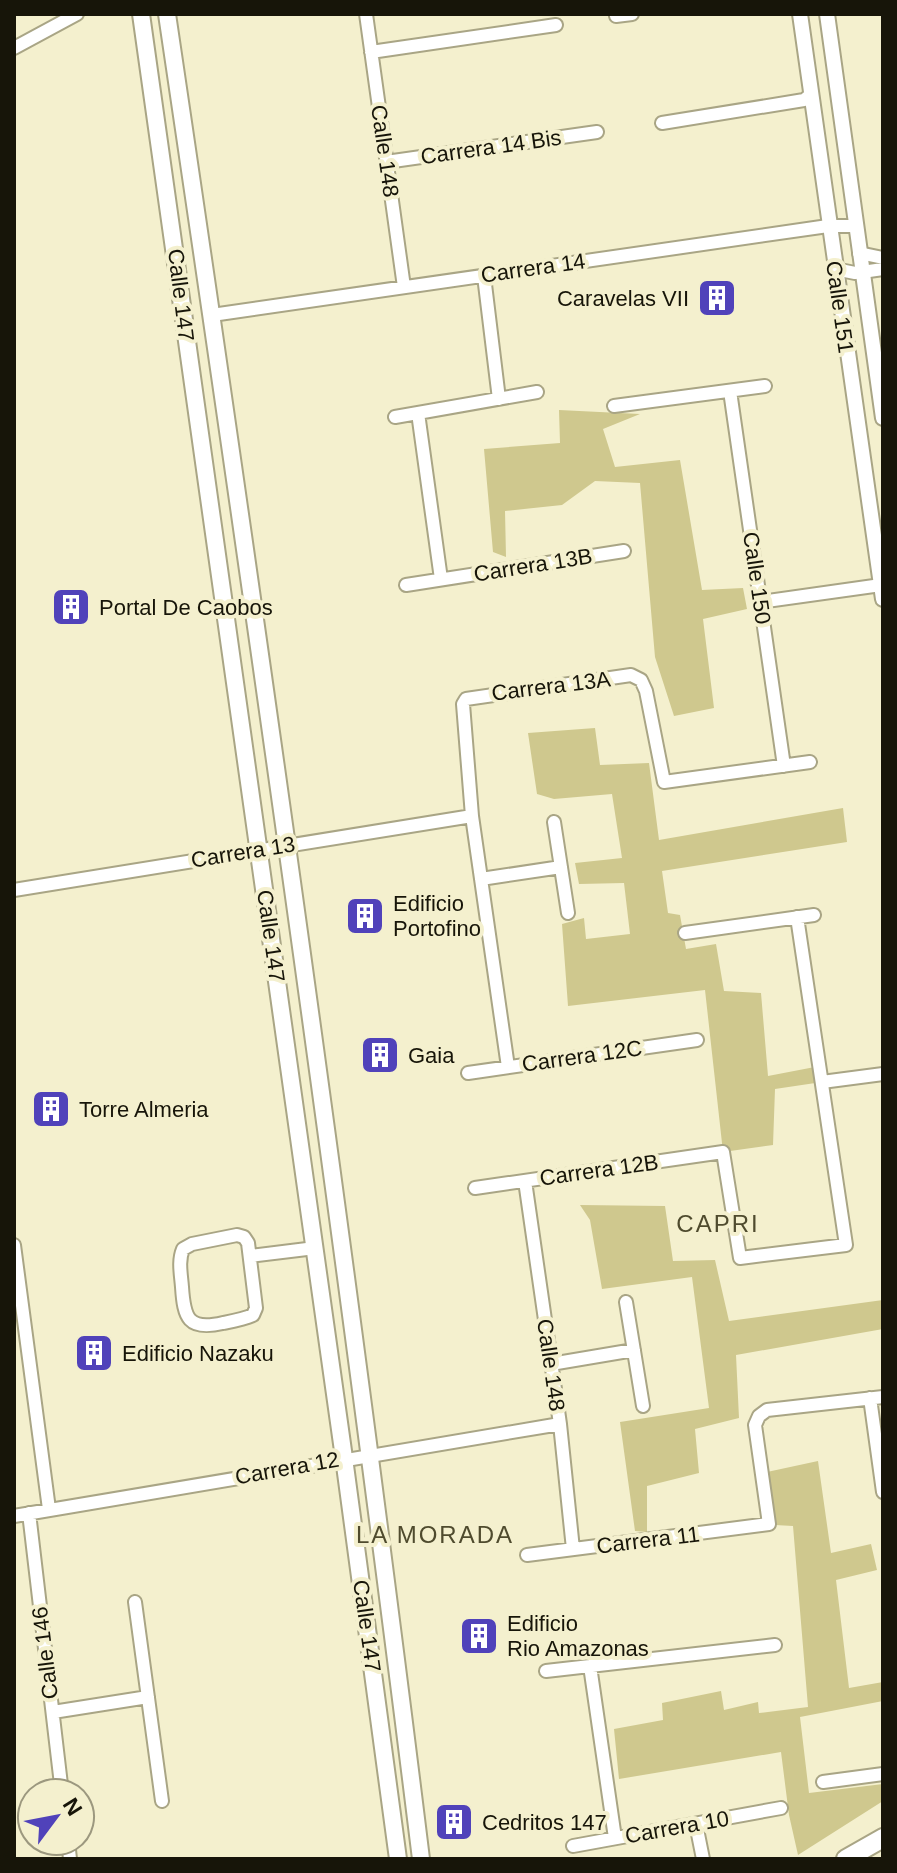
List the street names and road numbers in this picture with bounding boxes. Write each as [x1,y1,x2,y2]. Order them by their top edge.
street label: Calle 148 [366,103,404,199]
street label: Carrera 14 Bis [419,125,563,169]
street label: Calle 147 [163,247,199,343]
street label: Carrera 14 [479,248,587,288]
street label: Calle 151 [821,259,859,355]
street label: Calle 150 [738,530,776,626]
street label: Carrera 13B [472,543,594,587]
street label: Carrera 13A [490,666,612,706]
street label: Carrera 13 [189,831,297,873]
street label: Calle 147 [252,888,290,984]
street label: Carrera 12C [520,1035,644,1077]
street label: Carrera 12B [538,1149,660,1191]
street label: Calle 148 [532,1317,570,1413]
street label: Carrera 12 [233,1447,341,1489]
street label: Carrera 11 [595,1521,701,1559]
street label: Calle 147 [348,1578,386,1674]
street label: Calle 146 [27,1605,63,1701]
street label: Carrera 10 [623,1806,731,1848]

